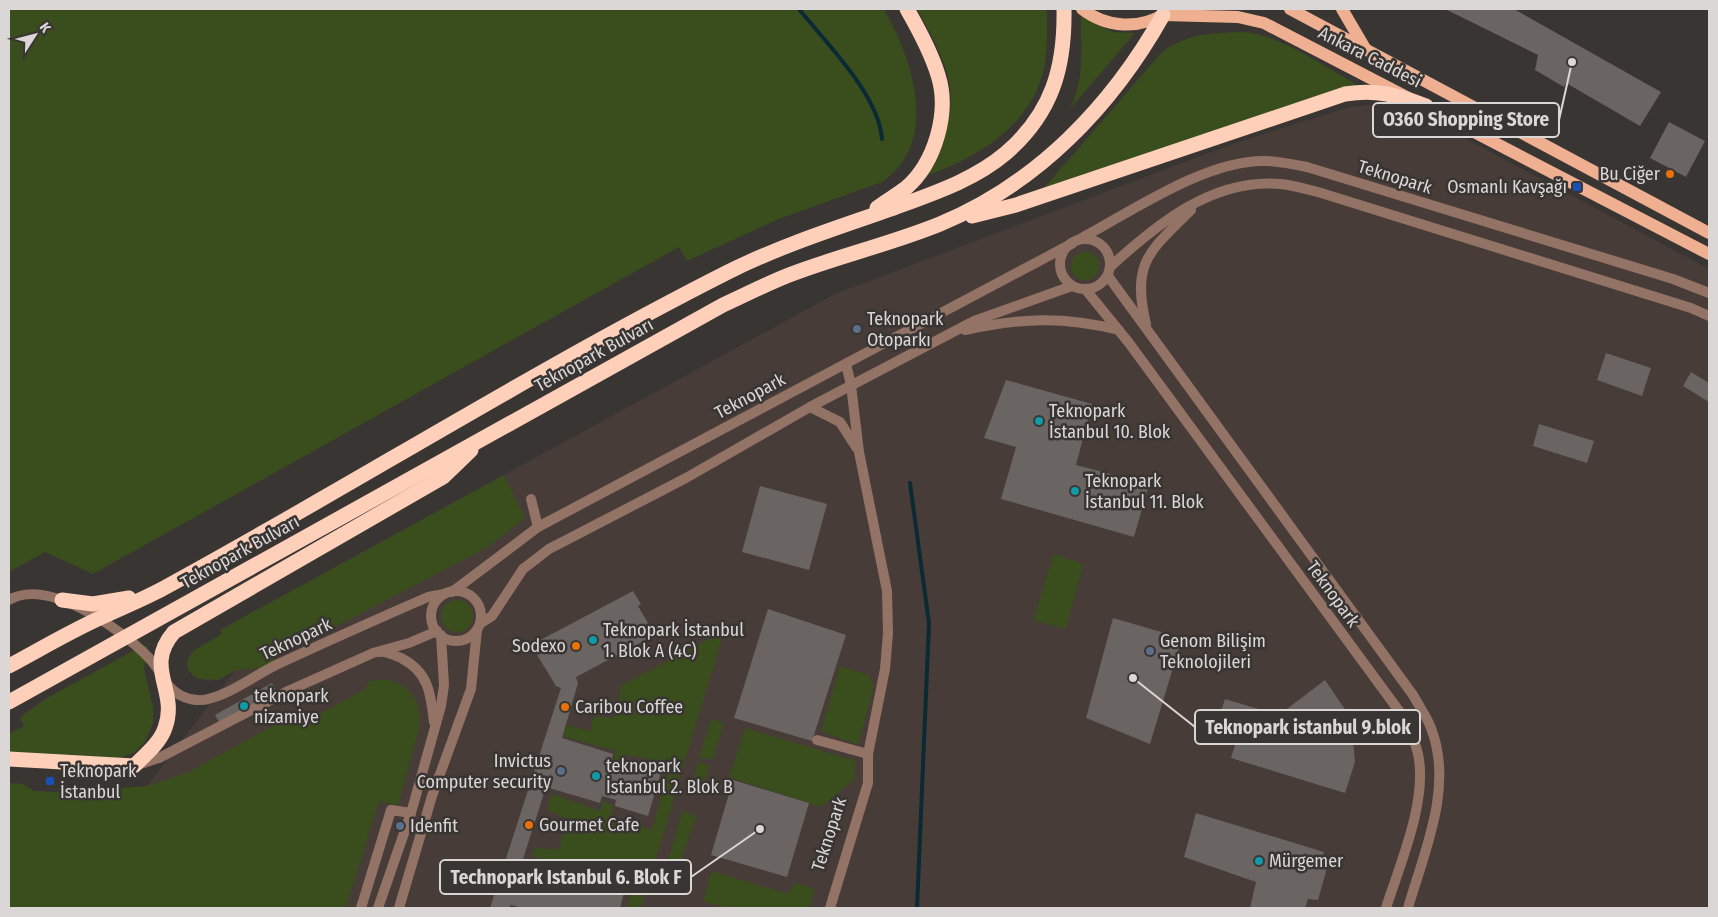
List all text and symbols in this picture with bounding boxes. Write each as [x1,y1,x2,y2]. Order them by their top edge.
north arrow [10,10,60,60]
text: K [36,19,55,37]
street label: Ankara Caddesi [1315,22,1425,92]
callout: O360 Shopping Store [1373,103,1559,137]
text: O360 Shopping Store [1383,108,1549,131]
street label: Teknopark [1355,155,1435,199]
place label: Bu Ciğer [1599,163,1661,185]
marker: Bu Ciğer [1664,168,1676,180]
place label: Osmanlı Kavşağı [1447,176,1567,198]
marker: Osmanlı Kavşağı [1571,181,1583,193]
place label: Teknopark Otoparkı [867,308,944,351]
street label: Teknopark Bulvarı [531,313,657,397]
marker: Teknopark Otoparkı [851,323,863,335]
street label: Teknopark [711,368,789,424]
place label: Teknopark İstanbul 10. Blok [1049,400,1171,443]
marker: Teknopark İstanbul 10. Blok [1033,415,1045,427]
place label: Teknopark İstanbul 11. Blok [1085,470,1204,513]
marker: Teknopark İstanbul 11. Blok [1069,485,1081,497]
street label: Teknopark Bulvarı [177,510,303,594]
street label: Teknopark [1302,557,1365,632]
street label: Teknopark [257,613,336,665]
place label: Teknopark İstanbul 1. Blok A (4C) [603,619,744,662]
place label: Genom Bilişim Teknolojileri [1160,630,1266,673]
marker: Teknopark İstanbul 1. Blok A (4C) [587,634,599,646]
place label: Sodexo [512,635,566,657]
marker: Sodexo [570,640,582,652]
marker: Genom Bilişim Teknolojileri [1144,645,1156,657]
place label: teknopark nizamiye [254,685,329,728]
place label: Caribou Coffee [575,696,683,718]
marker: teknopark nizamiye [238,700,250,712]
marker: Caribou Coffee [559,701,571,713]
callout: Teknopark istanbul 9.blok [1195,710,1420,744]
text: Teknopark istanbul 9.blok [1205,716,1411,739]
place label: Invictus Computer security [417,750,551,793]
place label: teknopark İstanbul 2. Blok B [606,755,733,798]
place label: Teknopark İstanbul [60,760,137,803]
marker: Invictus Computer security [555,765,567,777]
marker: teknopark İstanbul 2. Blok B [590,770,602,782]
marker: Teknopark İstanbul [44,775,56,787]
street label: Teknopark [807,794,851,874]
place label: Gourmet Cafe [539,814,639,836]
place label: Idenfit [410,815,458,837]
marker: Gourmet Cafe [523,819,535,831]
marker: Idenfit [394,820,406,832]
place label: Mürgemer [1269,850,1344,872]
marker: Mürgemer [1253,855,1265,867]
callout: Technopark Istanbul 6. Blok F [440,860,691,894]
text: Technopark Istanbul 6. Blok F [450,866,682,889]

